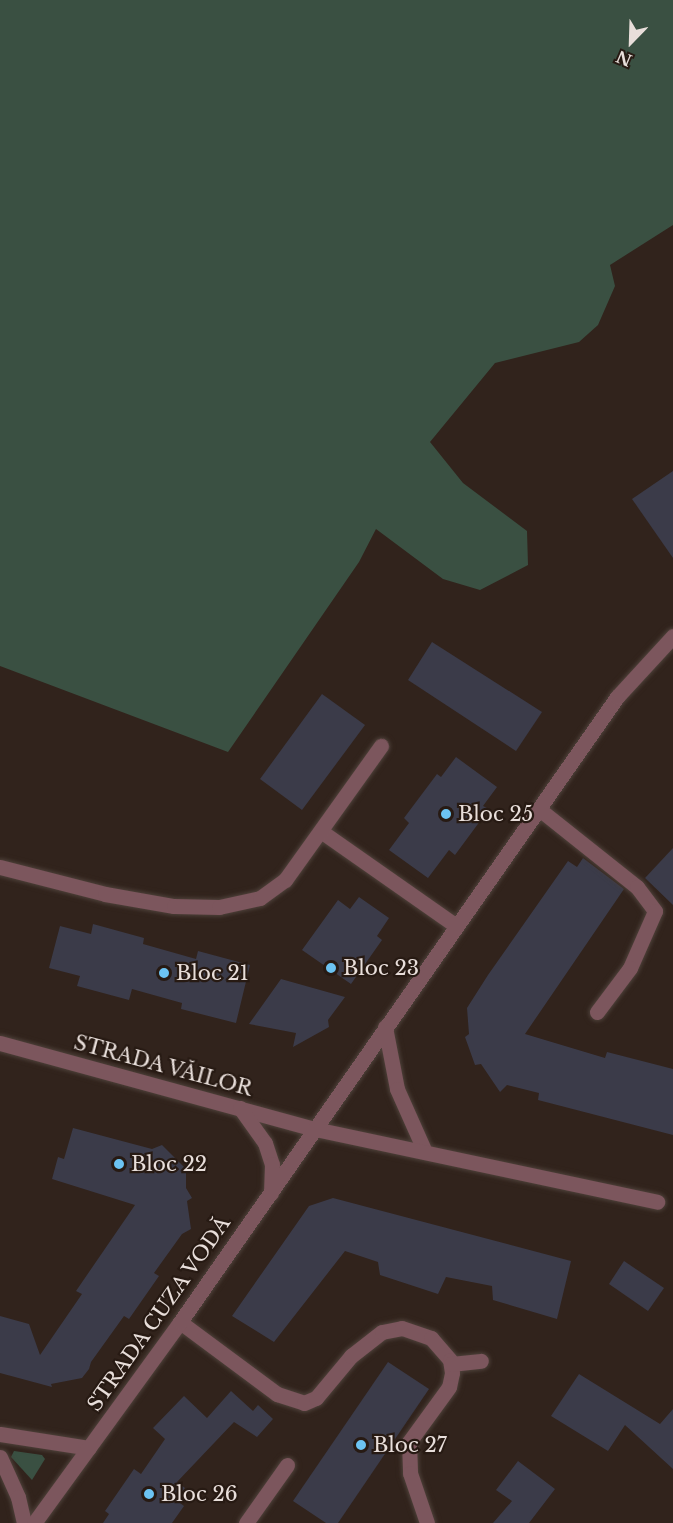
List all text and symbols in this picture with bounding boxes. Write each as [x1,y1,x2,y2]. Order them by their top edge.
north arrow [601,12,661,72]
text: N [613,46,635,71]
place label: Bloc 25 [458,802,533,826]
marker: Bloc 25 [439,807,453,821]
place label: Bloc 23 [343,956,419,980]
place label: Bloc 21 [176,961,249,985]
marker: Bloc 23 [324,961,338,975]
marker: Bloc 21 [157,966,171,980]
street label: STRADA VĂILOR [71,1030,255,1102]
place label: Bloc 22 [131,1152,207,1176]
marker: Bloc 22 [112,1157,126,1171]
street label: STRADA CUZA VODĂ [82,1211,236,1417]
place label: Bloc 27 [373,1433,447,1457]
marker: Bloc 27 [354,1438,368,1452]
place label: Bloc 26 [161,1482,238,1506]
marker: Bloc 26 [142,1487,156,1501]

